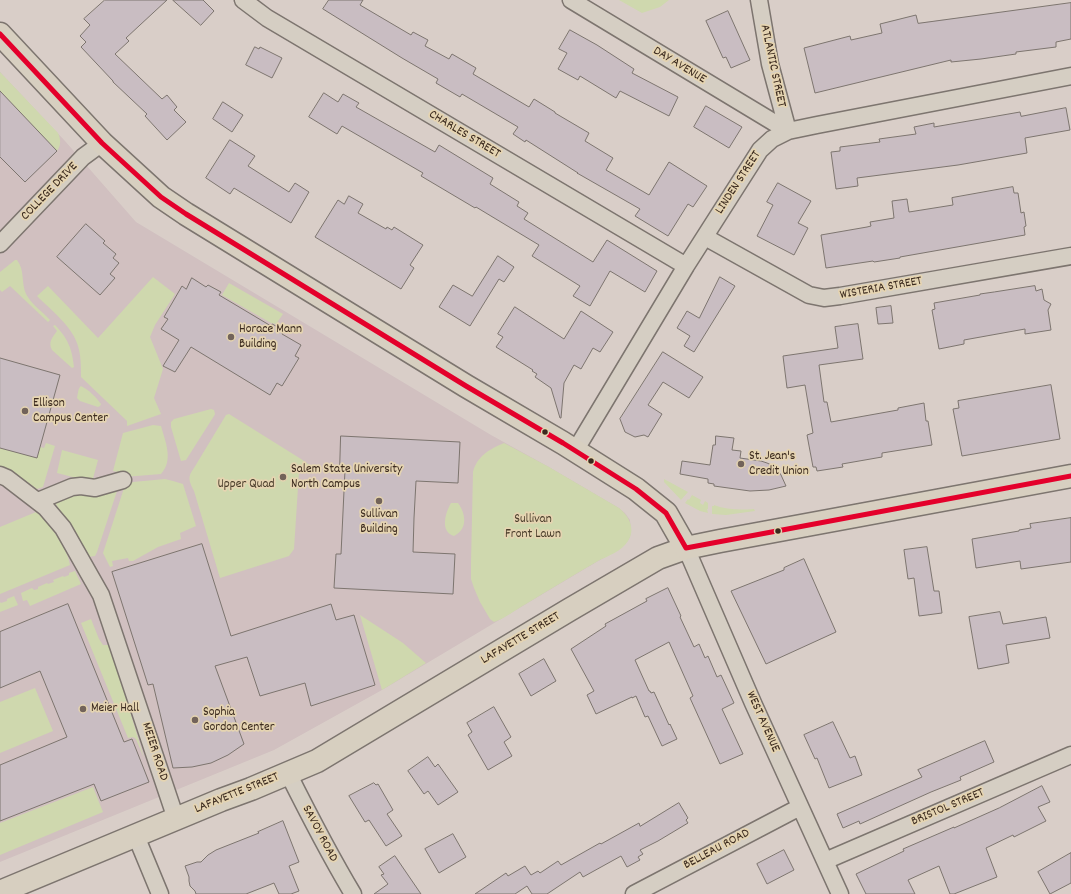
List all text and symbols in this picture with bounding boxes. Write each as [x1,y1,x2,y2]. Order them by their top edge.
street label: ATLANTIC STREET [756,23,788,109]
street label: DAY AVENUE [650,44,708,88]
street label: CHARLES STREET [425,108,503,162]
street label: LINDEN STREET [713,149,765,217]
street label: COLLEGE DRIVE [18,160,82,224]
street label: WISTERIA STREET [839,274,923,304]
place label: Horace Mann Building [239,322,302,353]
marker: Horace Mann Building [226,332,236,342]
place label: Ellison Campus Center [33,396,108,427]
marker: Ellison Campus Center [20,406,30,416]
unlabelled marker [540,427,550,437]
place label: St. Jean's Credit Union [749,449,809,480]
unlabelled marker [586,456,596,466]
marker: St. Jean's Credit Union [736,459,746,469]
place label: Salem State University North Campus [291,462,402,493]
marker: Salem State University North Campus [278,472,288,482]
park label: Upper Quad [217,477,275,493]
marker: Sullivan Building [374,496,384,506]
place label: Sullivan Building [360,507,398,538]
park label: Sullivan Front Lawn [505,512,561,543]
unlabelled marker [773,526,783,536]
street label: LAFAYETTE STREET [479,609,563,669]
street label: WEST AVENUE [742,689,782,755]
place label: Meier Hall [91,701,139,717]
marker: Meier Hall [78,704,88,714]
place label: Sophia Gordon Center [203,705,275,736]
marker: Sophia Gordon Center [190,715,200,725]
street label: MEIER ROAD [137,721,171,783]
street label: LAFAYETTE STREET [193,770,281,818]
street label: BRISTOL STREET [909,786,987,830]
street label: SAVOY ROAD [298,803,340,865]
street label: BELLEAU ROAD [681,826,753,874]

